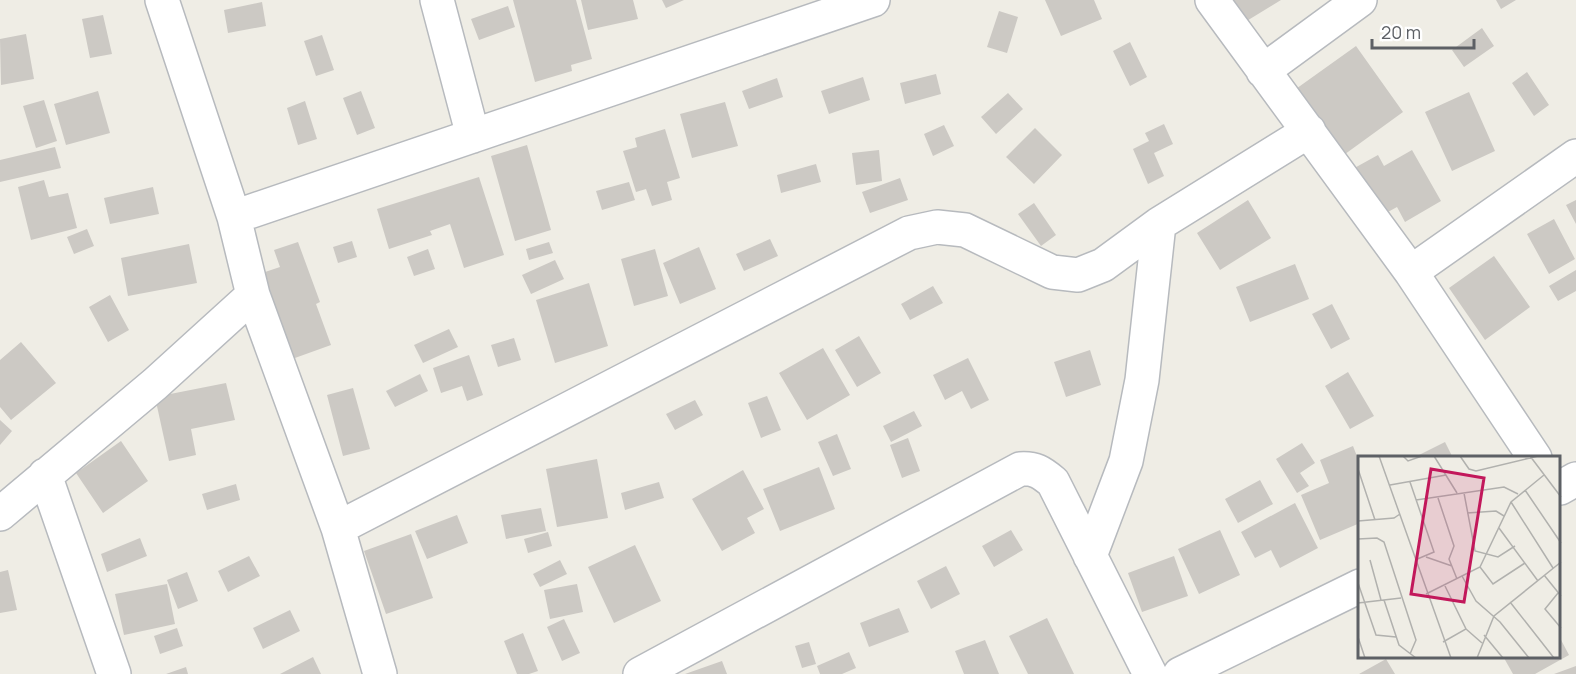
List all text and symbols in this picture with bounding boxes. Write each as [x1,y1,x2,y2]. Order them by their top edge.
scale bar [1372,12,1474,50]
text: 20 m [1381,20,1421,44]
inset map [1358,456,1561,659]

